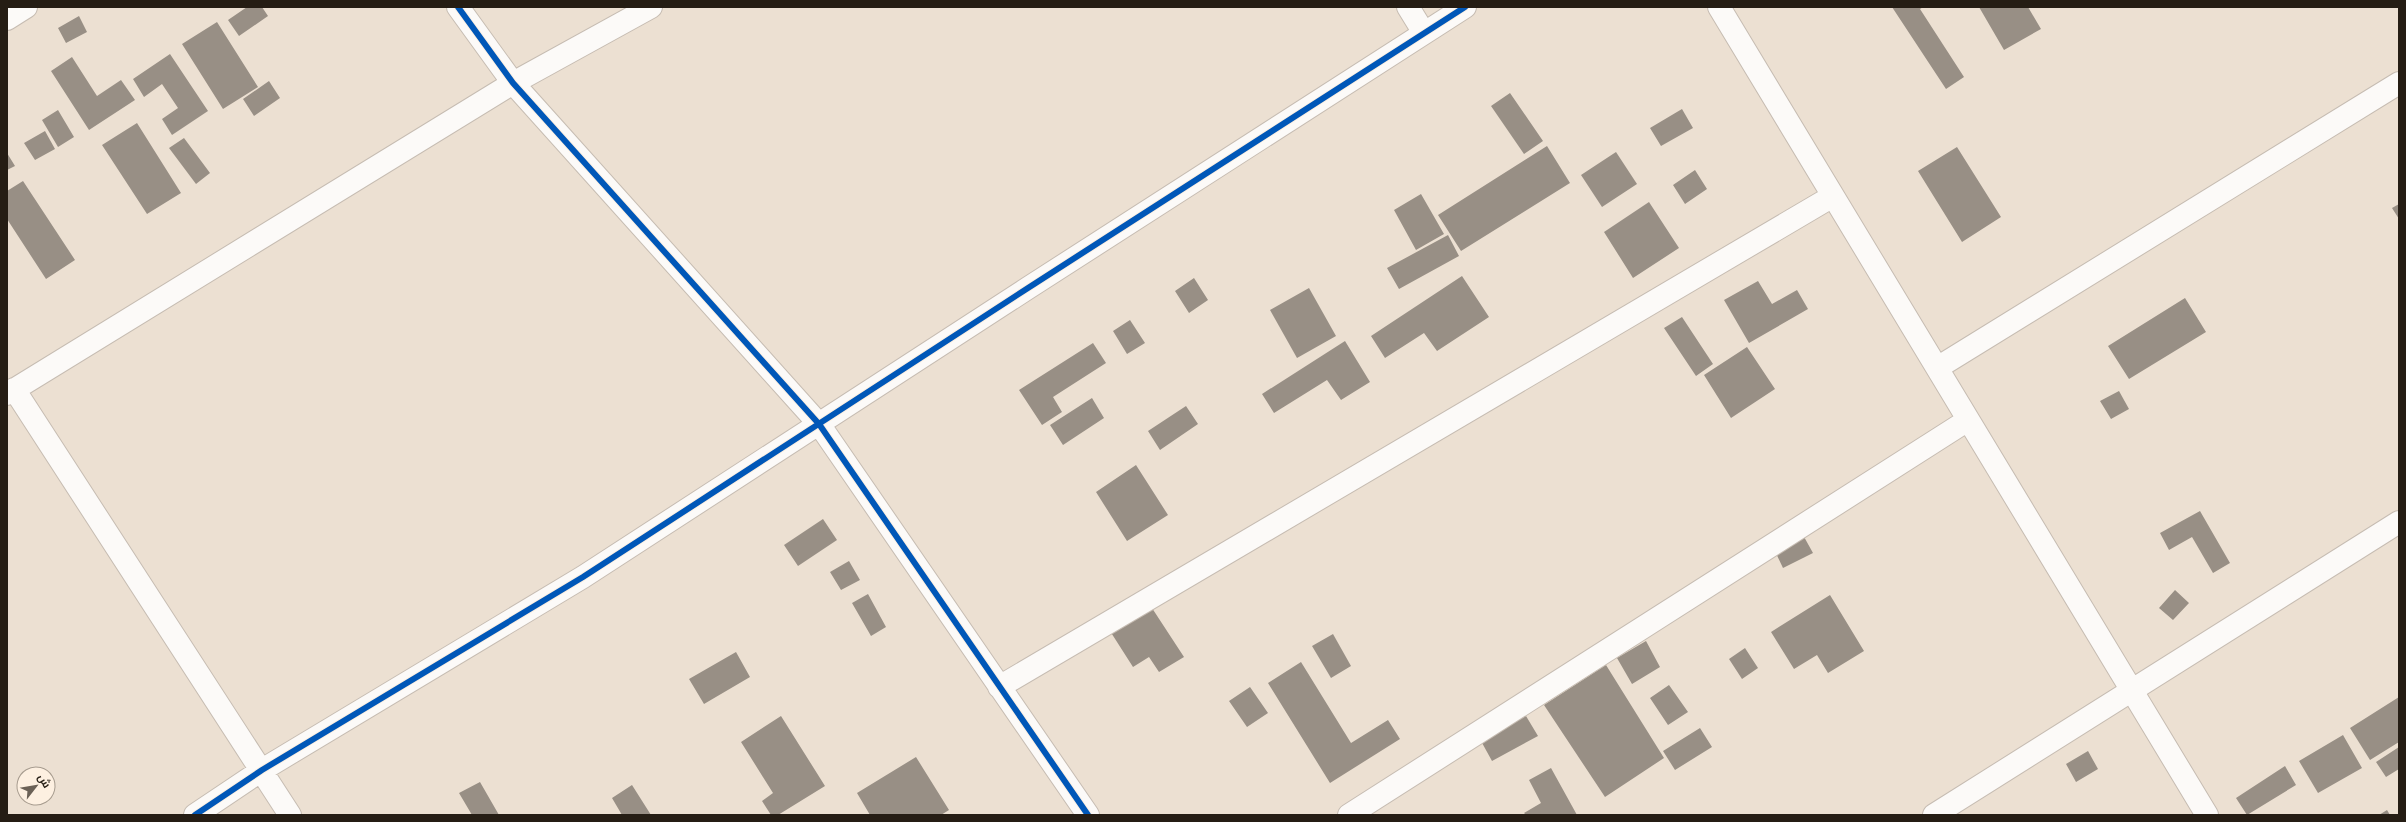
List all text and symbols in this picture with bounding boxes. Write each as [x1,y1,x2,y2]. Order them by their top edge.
north arrow [16,766,56,806]
text: ش [35,770,56,791]

